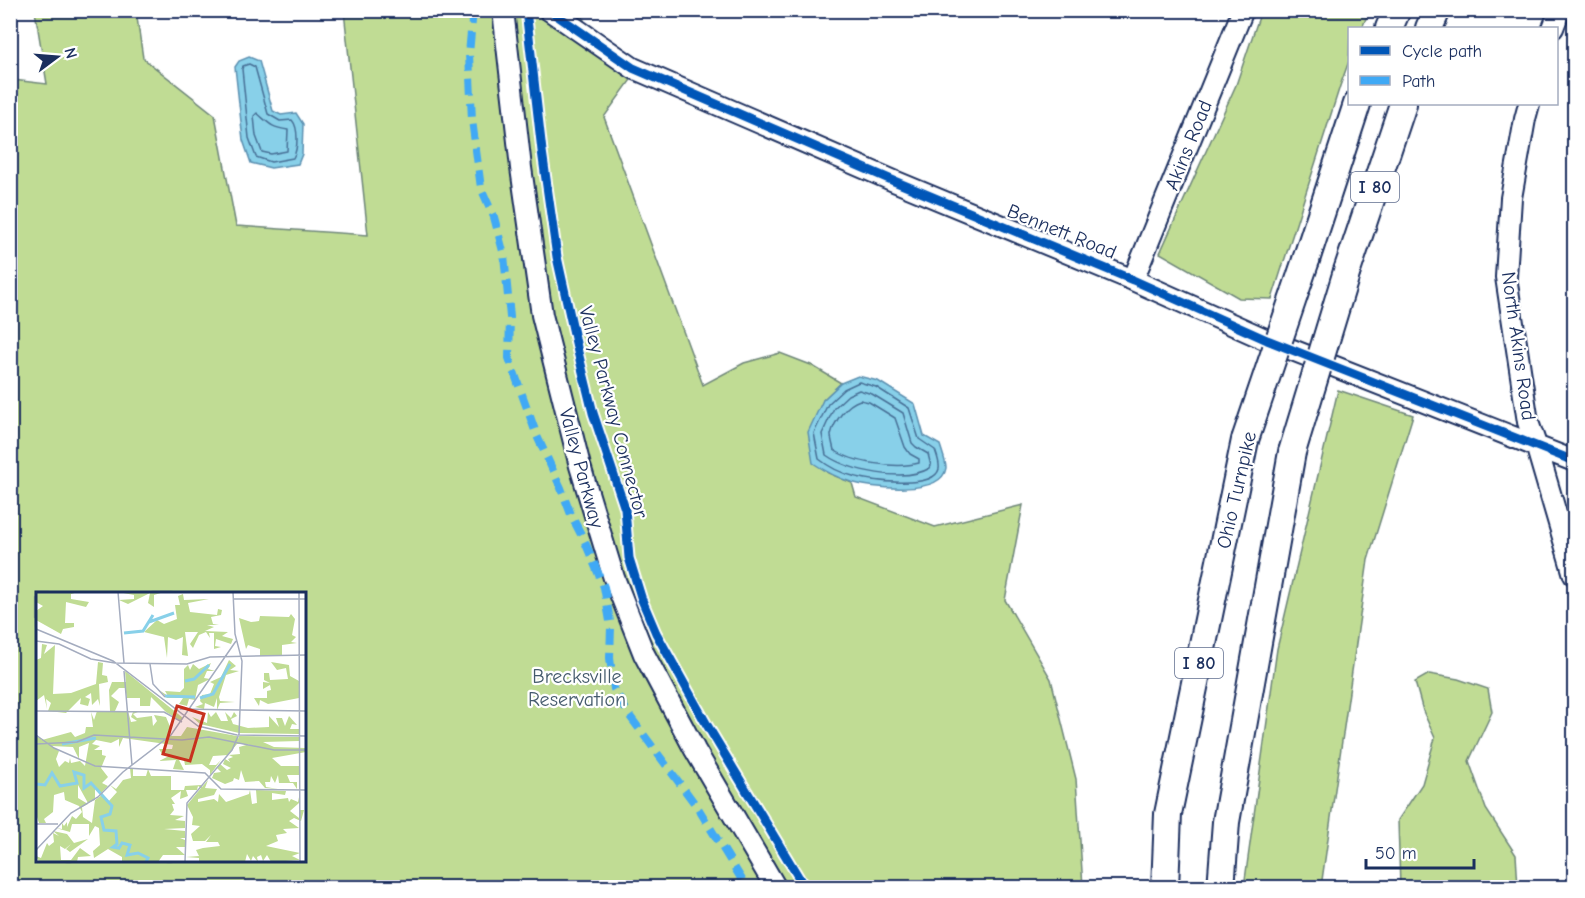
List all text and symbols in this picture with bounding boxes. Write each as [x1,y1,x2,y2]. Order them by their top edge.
north arrow [27,27,87,87]
legend [1348,27,1558,105]
text: Cycle path [1402,41,1482,62]
text: N [60,46,81,61]
text: Path [1402,71,1435,92]
street label: Akins Road [1160,97,1217,194]
road number: I 80 [1351,172,1399,202]
street label: Bennett Road [1004,199,1120,264]
street label: North Akins Road [1497,270,1540,422]
street label: Valley Parkway Connector [574,303,654,521]
street label: Valley Parkway [554,405,610,531]
street label: Ohio Turnpike [1212,429,1261,551]
inset map [36,592,306,862]
road number: I 80 [1175,648,1223,678]
park label: Brecksville Reservation [528,665,626,711]
scale bar [1366,832,1474,870]
text: 50 m [1375,843,1417,864]

